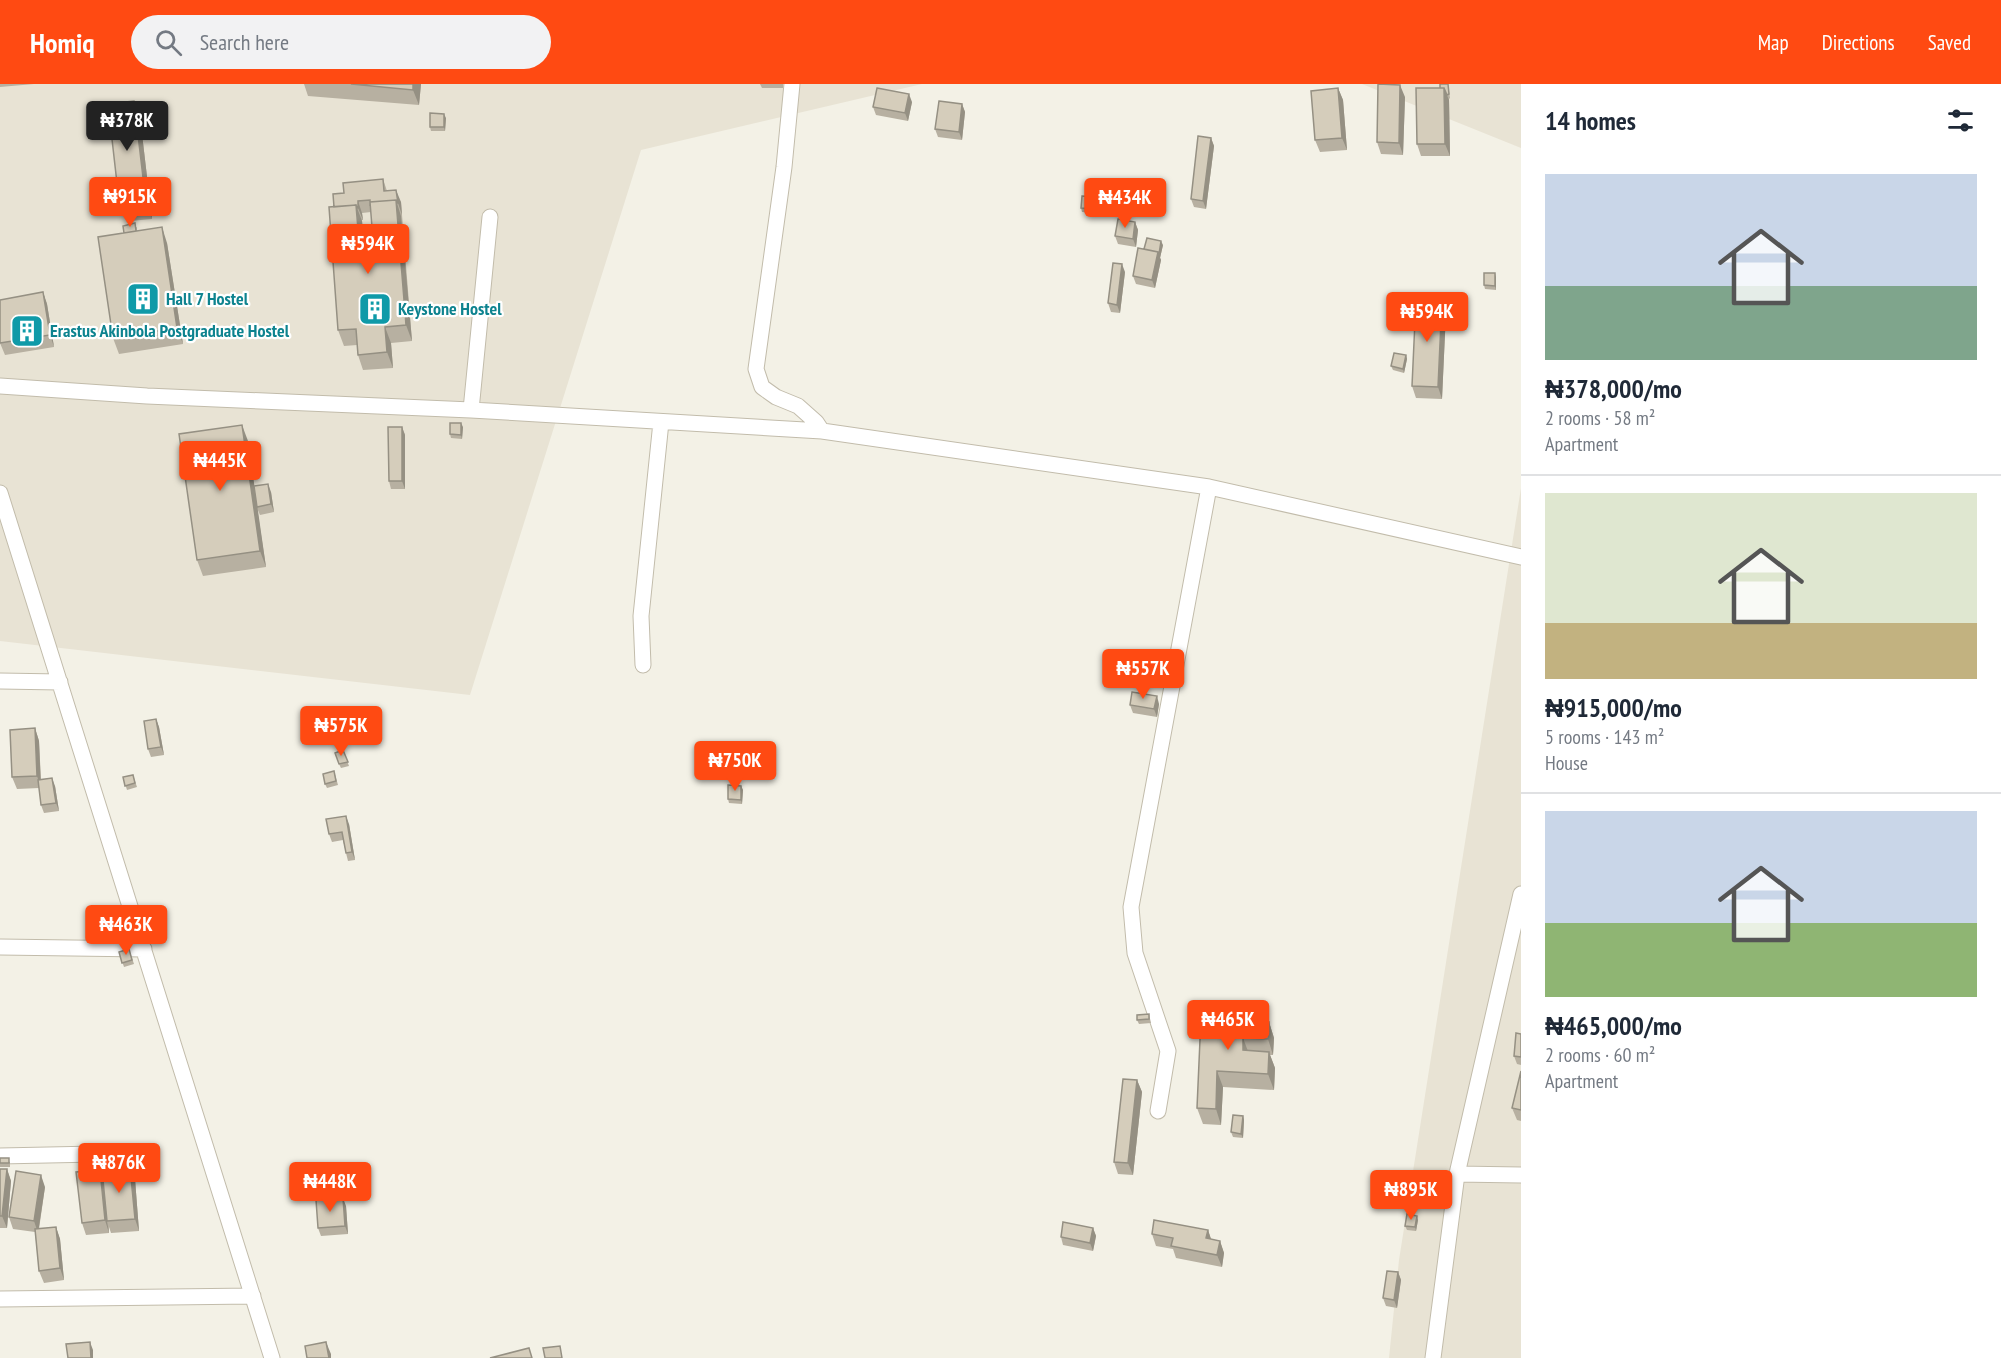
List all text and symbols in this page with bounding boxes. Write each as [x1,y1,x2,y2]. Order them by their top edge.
search box [131,15,551,69]
text: Homiq [30,24,95,61]
icon: search [152,26,185,59]
text: Search here [200,28,289,56]
text: Map [1758,29,1789,56]
text: Directions [1822,29,1895,56]
text: Saved [1928,29,1971,56]
pin: ₦378K [85,101,169,152]
text: 14 homes [1545,104,1636,137]
icon: filters [1944,104,1977,137]
text: ₦378K [100,107,154,133]
pin: ₦915K [88,177,172,228]
pin: ₦434K [1083,178,1167,229]
text: ₦915K [103,183,157,209]
text: ₦434K [1098,184,1152,210]
icon: home [1707,213,1815,321]
pin: ₦594K [326,224,410,275]
text: ₦594K [341,230,395,256]
building icon: Hall 7 Hostel [125,281,161,317]
place label: Hall 7 Hostel [166,287,249,310]
building icon: Keystone Hostel [357,291,393,327]
pin: ₦594K [1385,292,1469,343]
place label: Keystone Hostel [398,297,502,320]
text: ₦594K [1400,298,1454,324]
building icon: Erastus Akinbola Postgraduate Hostel [9,313,45,349]
place label: Erastus Akinbola Postgraduate Hostel [50,319,290,342]
text: ₦378,000/mo [1545,372,1682,405]
text: 2 rooms · 58 m² [1545,405,1655,431]
text: Apartment [1545,431,1618,457]
pin: ₦445K [178,441,262,492]
text: ₦445K [193,447,247,473]
icon: home [1707,532,1815,640]
pin: ₦557K [1101,649,1185,700]
text: ₦557K [1116,655,1170,681]
text: ₦915,000/mo [1545,691,1682,724]
pin: ₦575K [299,706,383,757]
text: ₦575K [314,712,368,738]
text: 5 rooms · 143 m² [1545,724,1664,750]
pin: ₦750K [693,741,777,792]
text: ₦750K [708,747,762,773]
text: House [1545,750,1588,776]
icon: home [1707,850,1815,958]
pin: ₦463K [84,905,168,956]
text: ₦463K [99,911,153,937]
pin: ₦465K [1186,1000,1270,1051]
text: ₦465K [1201,1006,1255,1032]
text: ₦465,000/mo [1545,1009,1682,1042]
text: 2 rooms · 60 m² [1545,1042,1655,1068]
text: Apartment [1545,1068,1618,1094]
pin: ₦876K [77,1143,161,1194]
text: ₦876K [92,1149,146,1175]
pin: ₦448K [288,1162,372,1213]
text: ₦448K [303,1168,357,1194]
pin: ₦895K [1369,1170,1453,1221]
text: ₦895K [1384,1176,1438,1202]

